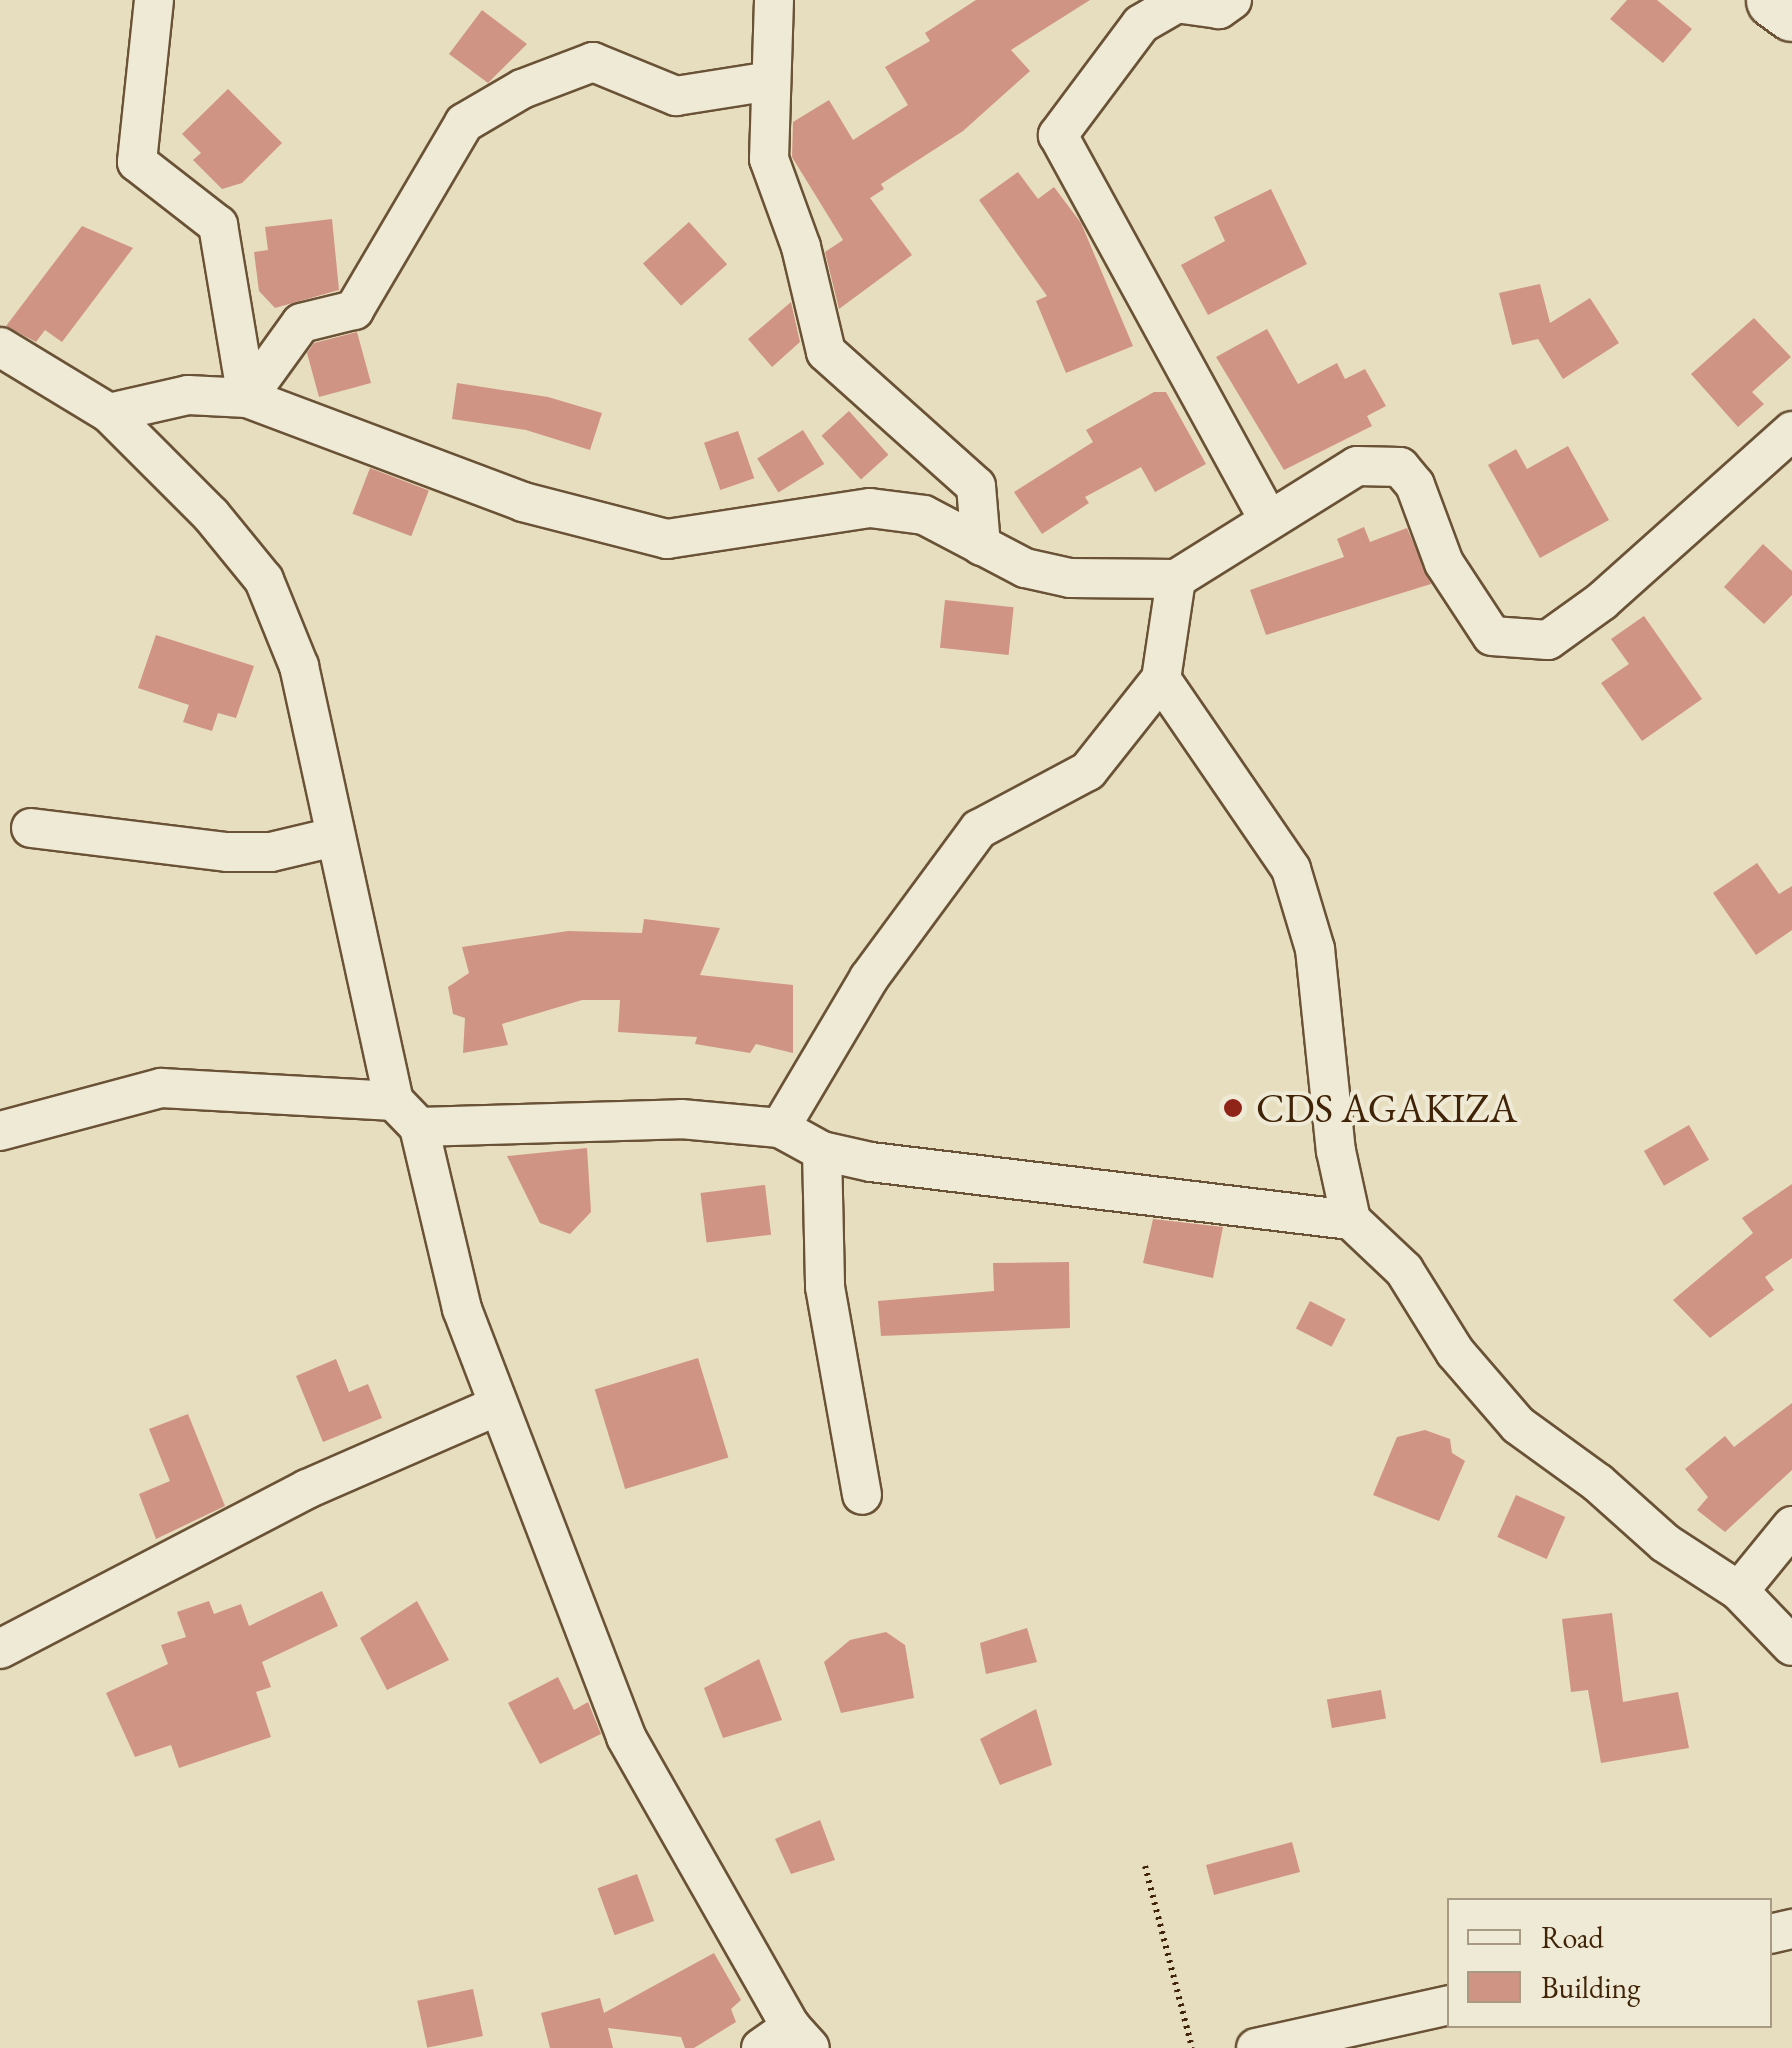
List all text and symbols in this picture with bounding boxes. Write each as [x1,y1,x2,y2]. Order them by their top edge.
place label: CDS AGAKIZA [1256,1084,1517,1132]
marker: CDS AGAKIZA [1220,1095,1246,1121]
legend [1447,1898,1772,2028]
text: Road [1541,1918,1604,1957]
text: Building [1541,1968,1640,2007]

